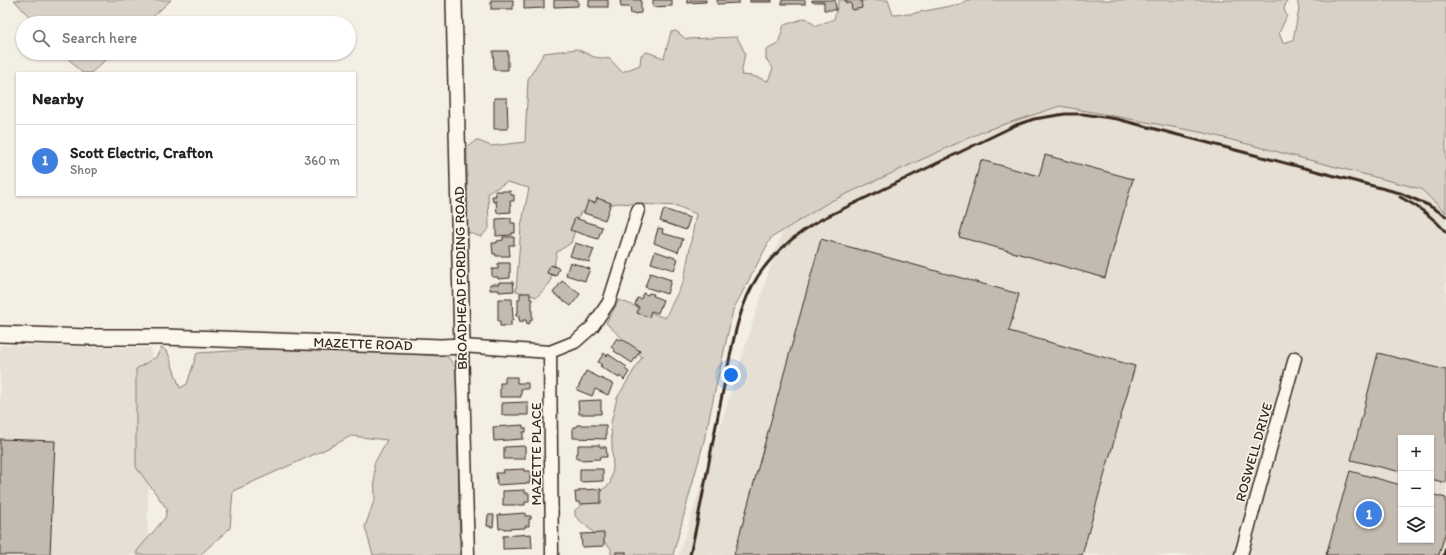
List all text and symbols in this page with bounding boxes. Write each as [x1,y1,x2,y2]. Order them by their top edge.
search box [16,16,356,60]
icon: search [30,27,52,49]
text: Search here [62,29,137,47]
text: Nearby [32,88,84,108]
text: Scott Electric, Crafton [70,144,213,162]
text: 1 [42,153,48,168]
text: 360 m [304,153,340,168]
text: Shop [70,162,97,177]
street label: BROADHEAD FORDING ROAD [451,186,471,370]
street label: MAZETTE ROAD [313,334,413,354]
your location [721,365,741,385]
street label: ROSWELL DRIVE [1232,400,1276,504]
street label: MAZETTE PLACE [528,402,545,506]
map controls [1398,435,1434,543]
button: + [1398,435,1434,471]
button: − [1398,471,1434,507]
pin: 1 [1356,499,1382,529]
button: layers [1398,507,1434,543]

